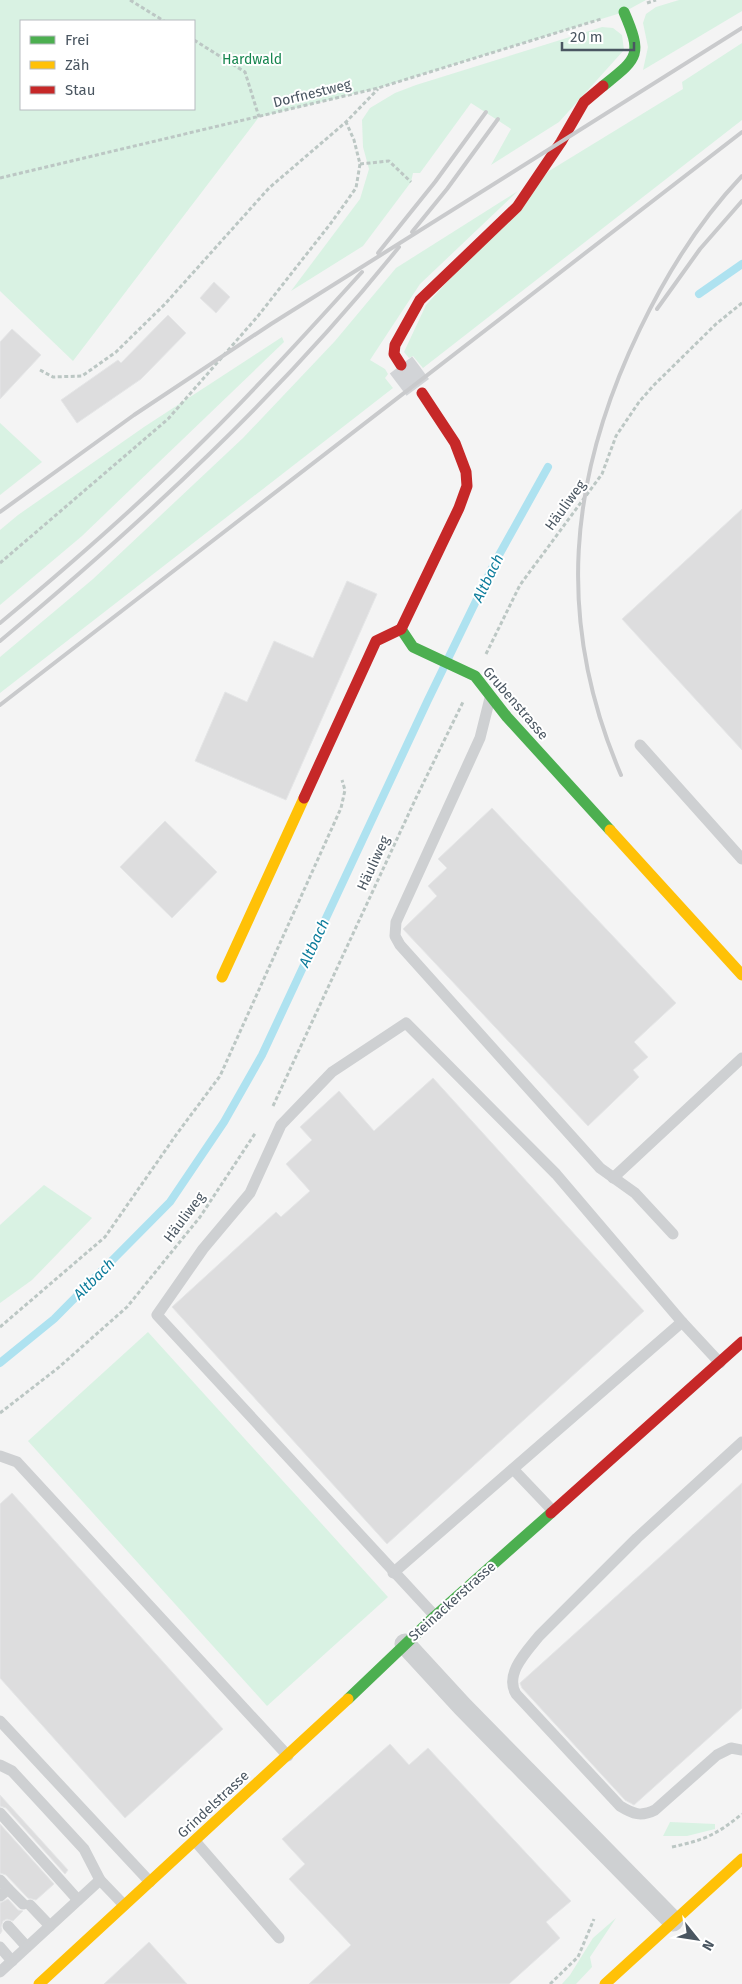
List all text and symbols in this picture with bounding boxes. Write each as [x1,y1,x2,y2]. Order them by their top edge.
legend [20,20,195,110]
scale bar [562,20,634,52]
text: 20 m [570,28,603,46]
text: Frei [65,31,90,49]
park label: Hardwald [222,51,282,68]
text: Zäh [65,56,90,74]
street label: Dorfnestweg [271,75,354,111]
text: Stau [65,81,95,99]
street label: Häuliweg [541,476,590,534]
water label: Altbach [468,551,507,606]
street label: Grubenstrasse [479,663,552,743]
street label: Häuliweg [353,833,394,893]
water label: Altbach [295,916,333,971]
street label: Häuliweg [160,1188,209,1246]
water label: Altbach [69,1255,118,1304]
street label: Steinackerstrasse [405,1558,499,1645]
street label: Grindelstrasse [174,1767,252,1842]
north arrow [672,1914,722,1964]
text: N [698,1937,718,1954]

